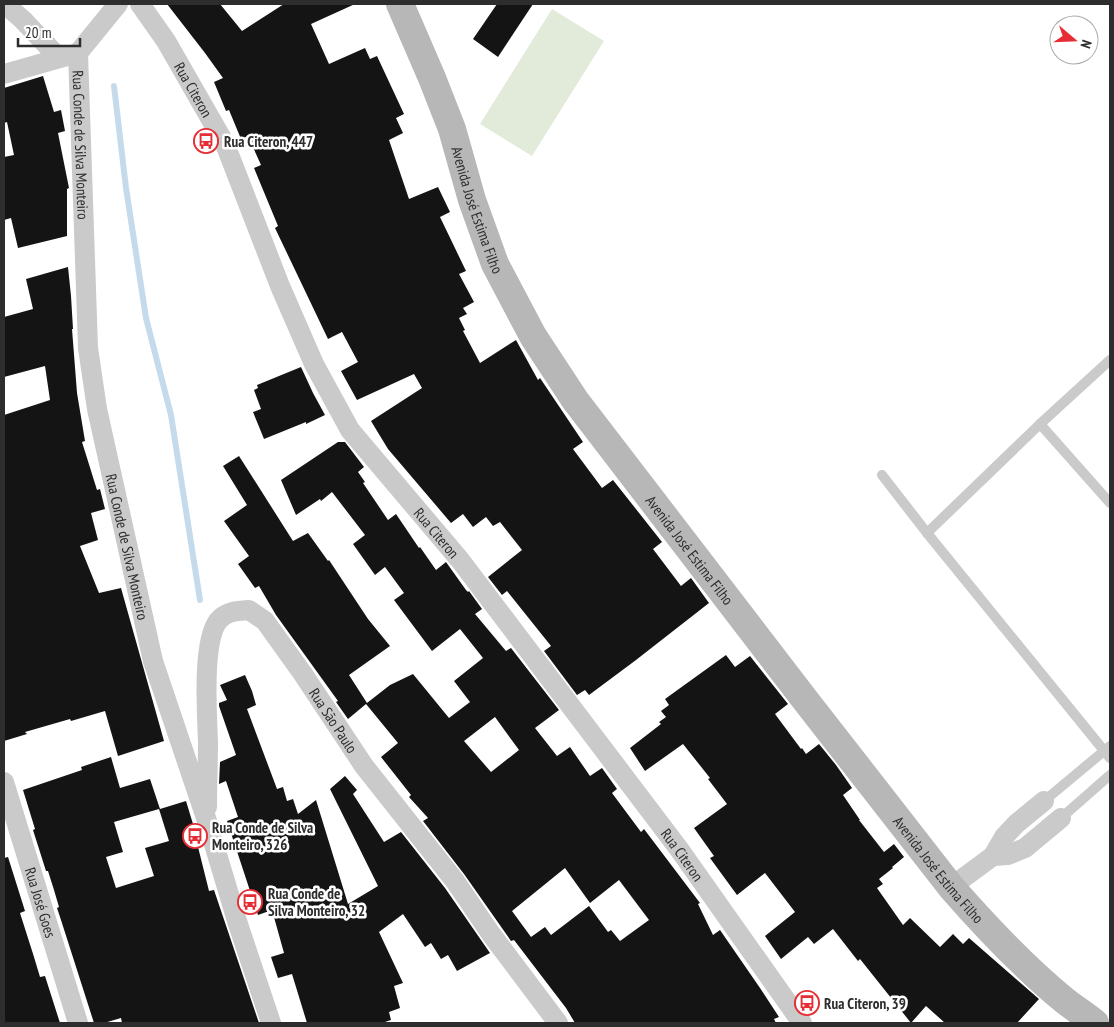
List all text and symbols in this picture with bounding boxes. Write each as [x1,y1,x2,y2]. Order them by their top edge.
scale bar [18,15,80,47]
north arrow [1049,15,1099,65]
text: 20 m [25,23,51,42]
text: N [1077,38,1096,51]
street label: Rua Citeron [170,58,217,120]
street label: Rua Conde de Silva Monteiro [69,70,93,220]
bus stop icon: Rua Citeron, 447 [193,128,219,154]
place label: Rua Citeron, 447 [224,132,313,151]
street label: Avenida José Estima Filho [448,144,508,277]
street label: Rua Conde de Silva Monteiro [102,472,153,622]
street label: Avenida José Estima Filho [642,491,738,608]
street label: Rua Citeron [410,503,464,562]
street label: Rua São Paulo [305,684,362,756]
street label: Avenida José Estima Filho [890,812,988,927]
place label: Rua Conde de Silva Monteiro, 326 [212,818,313,854]
bus stop icon: Rua Conde de Silva Monteiro, 326 [182,823,208,849]
street label: Rua Citeron [657,824,708,885]
street label: Rua José Goes [21,865,61,940]
place label: Rua Conde de Silva Monteiro, 32 [268,884,365,920]
bus stop icon: Rua Conde de Silva Monteiro, 32 [237,889,263,915]
bus stop icon: Rua Citeron, 39 [794,990,820,1016]
place label: Rua Citeron, 39 [824,994,906,1013]

